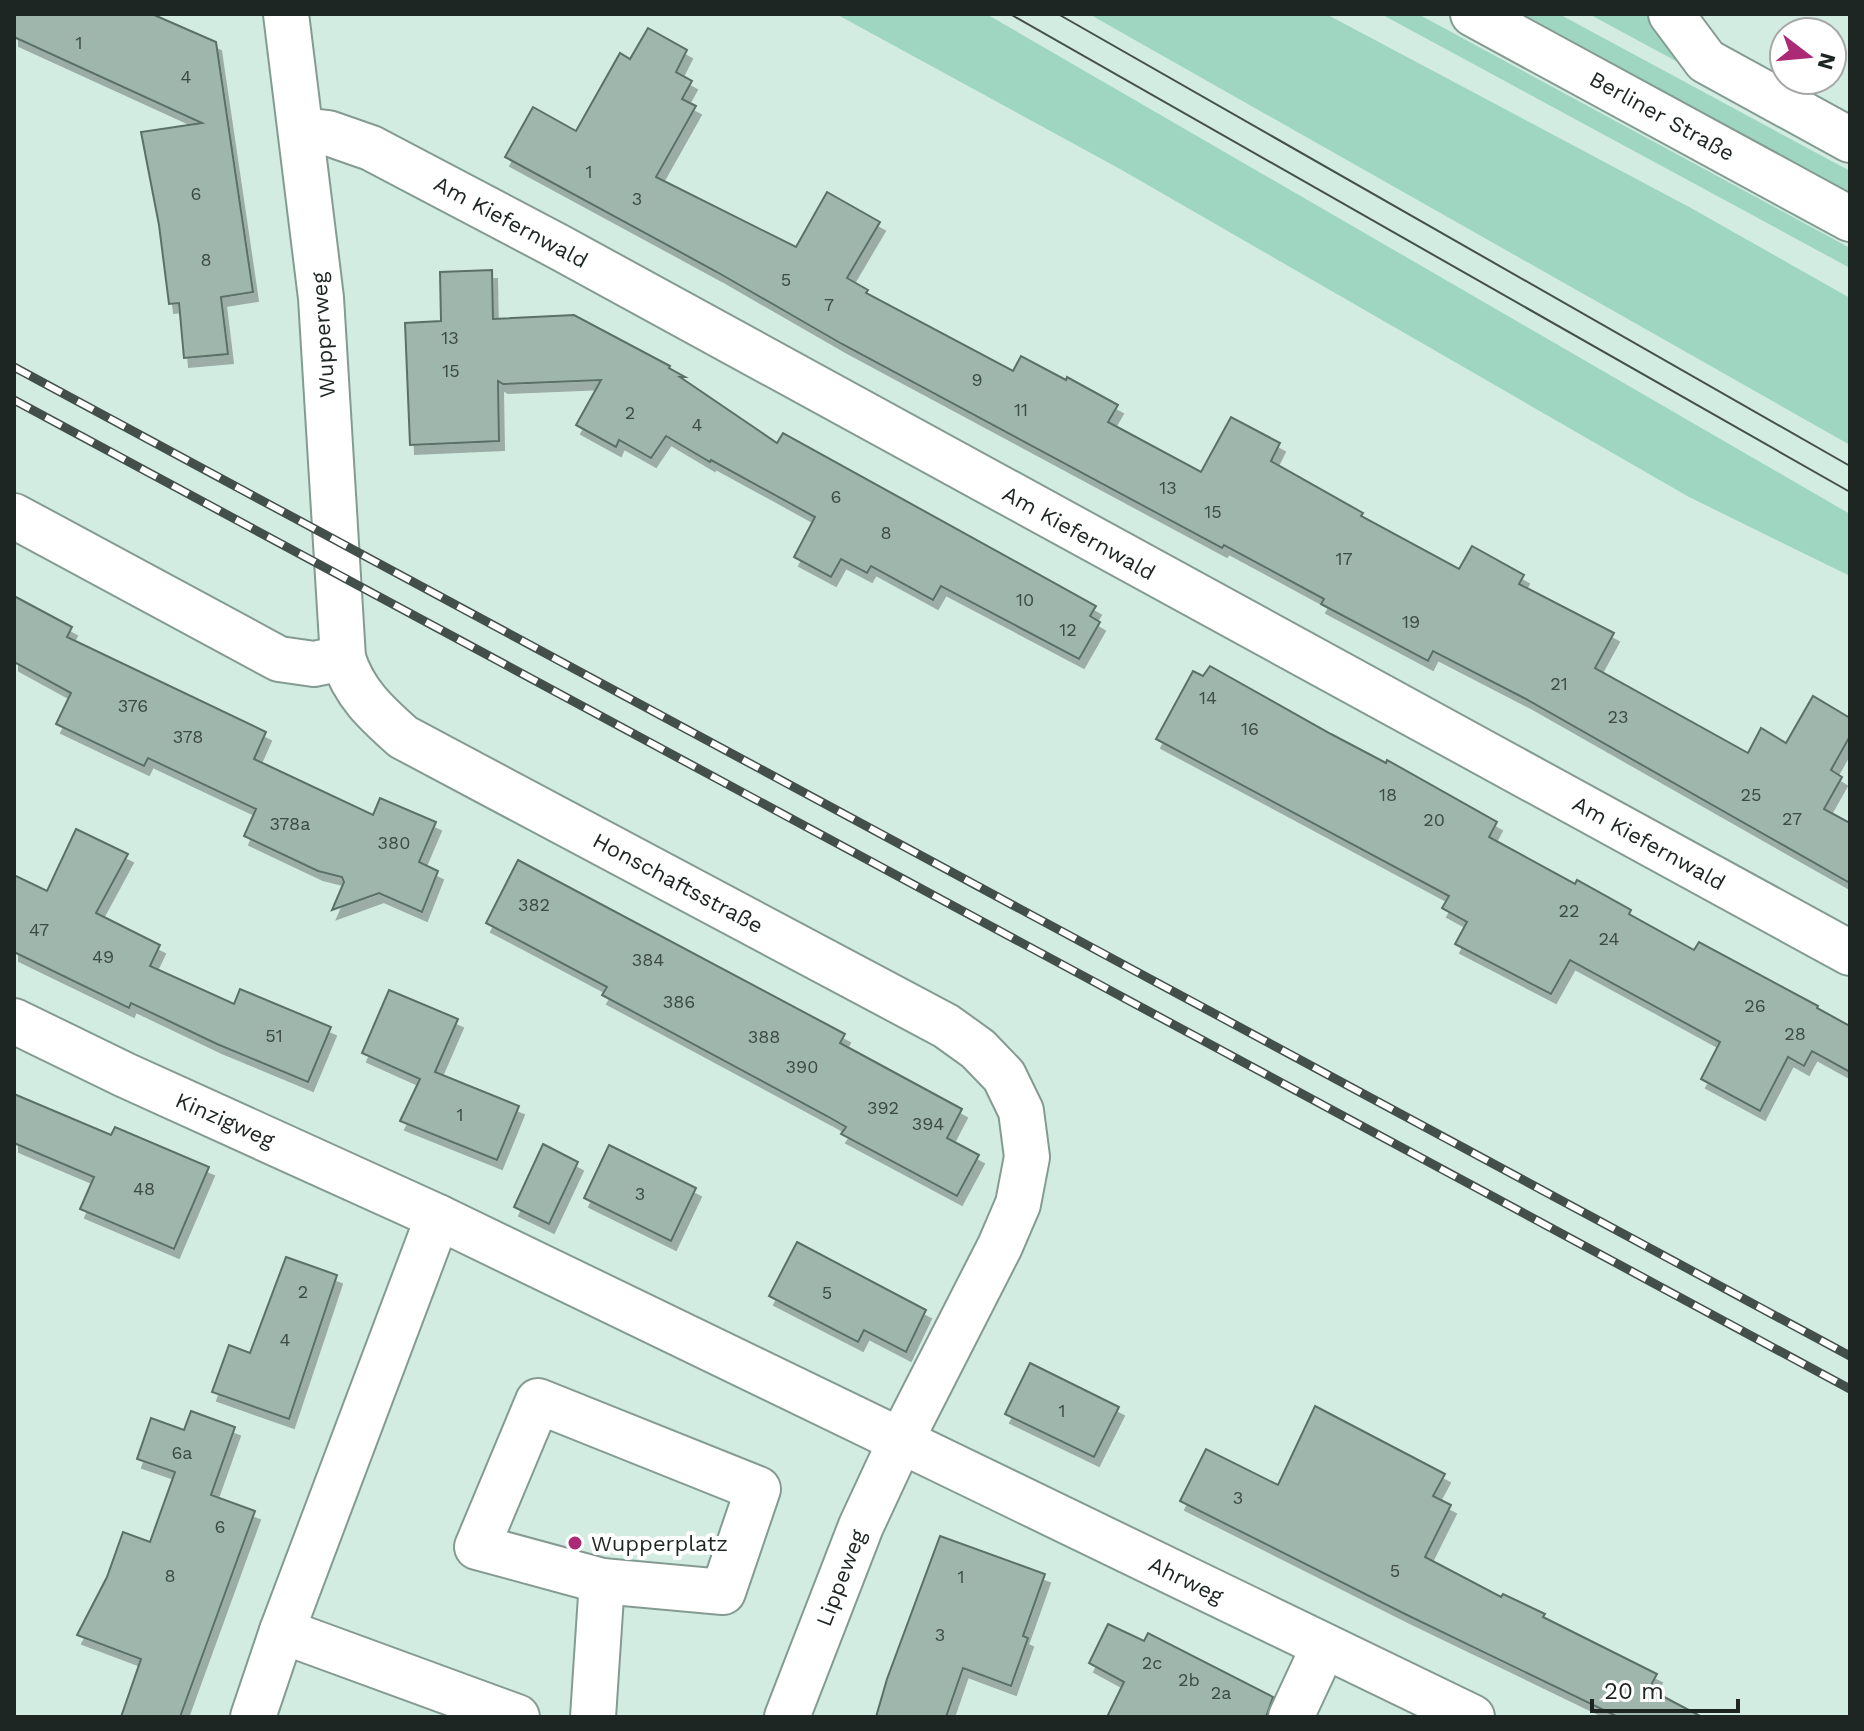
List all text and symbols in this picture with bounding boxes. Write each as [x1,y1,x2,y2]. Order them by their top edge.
north arrow [1768,16,1848,96]
house number: 1 [75,32,83,53]
text: N [1812,50,1841,73]
house number: 4 [181,66,192,87]
street label: Berliner Straße [1585,66,1739,166]
house number: 1 [585,161,593,182]
street label: Am Kiefernwald [430,171,592,273]
house number: 6 [191,183,201,204]
house number: 3 [632,188,642,209]
house number: 8 [200,249,212,270]
house number: 5 [781,269,791,290]
street label: Wupperweg [306,271,340,399]
house number: 7 [824,294,834,315]
house number: 13 [441,327,459,348]
house number: 15 [442,360,460,381]
house number: 9 [971,369,983,390]
house number: 11 [1014,399,1028,420]
house number: 2 [625,402,635,423]
house number: 4 [692,414,703,435]
house number: 13 [1159,477,1177,498]
street label: Am Kiefernwald [998,481,1160,585]
house number: 6 [831,486,841,507]
house number: 15 [1204,501,1222,522]
house number: 8 [880,522,892,543]
house number: 17 [1335,548,1353,569]
house number: 10 [1016,589,1034,610]
house number: 19 [1402,611,1420,632]
house number: 12 [1059,619,1077,640]
house number: 21 [1550,673,1568,694]
house number: 14 [1199,687,1217,708]
house number: 376 [118,695,148,716]
house number: 23 [1608,706,1629,727]
house number: 16 [1241,718,1259,739]
house number: 378 [173,726,203,747]
house number: 18 [1379,784,1397,805]
house number: 25 [1741,784,1761,805]
street label: Am Kiefernwald [1568,791,1730,895]
house number: 27 [1782,808,1802,829]
house number: 20 [1423,809,1445,830]
house number: 378a [270,813,310,834]
street label: Honschaftsstraße [589,828,767,938]
house number: 380 [378,832,410,853]
house number: 382 [518,894,550,915]
house number: 22 [1559,900,1580,921]
house number: 47 [29,919,49,940]
house number: 24 [1599,928,1619,949]
house number: 49 [92,946,114,967]
house number: 384 [632,949,664,970]
house number: 386 [663,991,695,1012]
house number: 26 [1744,995,1766,1016]
house number: 28 [1784,1023,1806,1044]
house number: 51 [265,1025,283,1046]
house number: 388 [748,1026,780,1047]
house number: 390 [786,1056,818,1077]
street label: Kinzigweg [172,1087,279,1153]
house number: 392 [867,1097,899,1118]
house number: 1 [456,1104,464,1125]
house number: 394 [912,1113,944,1134]
house number: 48 [133,1178,155,1199]
house number: 3 [635,1183,645,1204]
house number: 2 [298,1281,308,1302]
house number: 5 [822,1282,832,1303]
house number: 4 [280,1329,291,1350]
house number: 1 [1058,1400,1066,1421]
house number: 6a [171,1442,193,1463]
house number: 3 [1233,1487,1243,1508]
house number: 6 [215,1516,225,1537]
street label: Lippeweg [811,1526,871,1630]
place label: Wupperplatz [591,1531,728,1556]
marker: Wupperplatz [566,1534,584,1552]
street label: Ahrweg [1145,1551,1227,1609]
house number: 5 [1390,1560,1400,1581]
house number: 8 [164,1565,176,1586]
house number: 1 [957,1566,965,1587]
house number: 3 [935,1624,945,1645]
house number: 2c [1142,1652,1162,1673]
scale bar [1592,1663,1738,1713]
house number: 2b [1178,1669,1200,1690]
text: 20 m [1604,1677,1664,1705]
house number: 2a [1211,1682,1231,1703]

